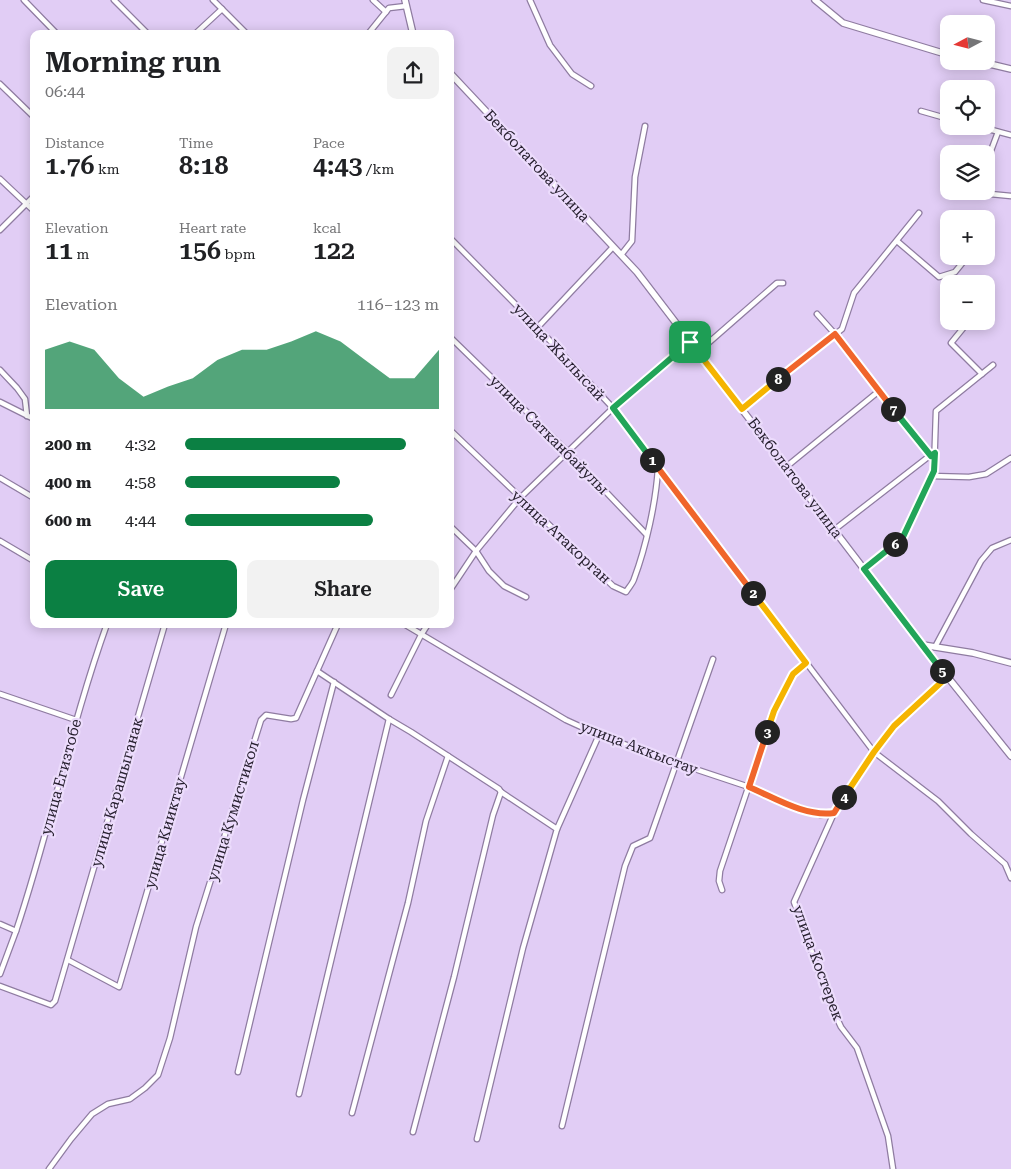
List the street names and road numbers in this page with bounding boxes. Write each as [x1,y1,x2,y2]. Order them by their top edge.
street label: Бекболатова улица [480,106,594,226]
street label: улица Жылысай [509,300,609,404]
street label: улица Сатканбайулы [486,372,612,498]
street label: Бекболатова улица [744,414,846,542]
street label: улица Атакорган [508,486,615,588]
street label: улица Карашыганак [87,715,147,869]
street label: улица Егизтобе [37,717,85,837]
street label: улица Аккыстау [578,717,701,779]
street label: улица Кумистикол [203,739,263,883]
street label: улица Кииктау [141,775,189,891]
street label: улица Костерек [789,903,847,1024]

